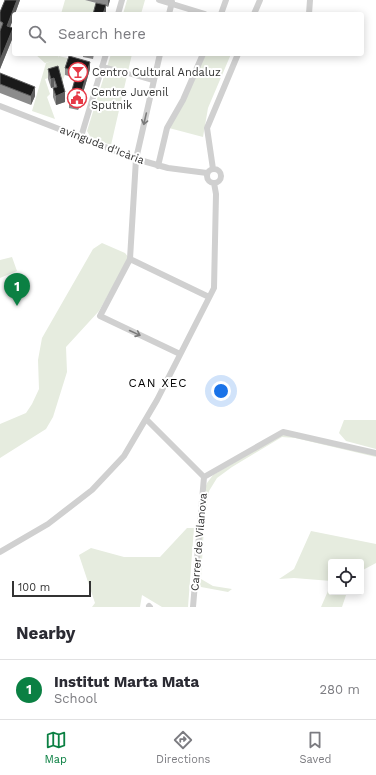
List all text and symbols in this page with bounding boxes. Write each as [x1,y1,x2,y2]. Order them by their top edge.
search box [12,12,364,56]
icon: search [26,23,48,45]
text: Search here [58,25,146,43]
bar icon: Centro Cultural Andaluz [67,61,89,83]
place label: Centro Cultural Andaluz [92,66,221,79]
place label: Centre Juvenil Sputnik [91,86,169,112]
public building icon: Centre Juvenil Sputnik [66,87,88,109]
one-way arrow [141,113,149,126]
street label: avinguda d'Icària [58,123,146,167]
pin: 1 [4,273,30,306]
one-way arrow [129,330,141,337]
district label: CAN XEC [129,376,187,390]
your location [211,381,231,401]
street label: Carrer de Vilanova [188,492,210,592]
map controls [328,559,364,595]
button: locate [328,559,364,595]
scale bar [12,579,91,598]
text: 100 m [18,581,50,594]
text: Nearby [16,623,75,643]
text: Institut Marta Mata [54,673,199,691]
text: 1 [26,682,32,697]
text: 280 m [320,682,360,697]
text: School [54,691,97,706]
tab: Map [45,729,67,766]
tab: Directions [156,729,210,766]
tab: Saved [299,729,331,766]

